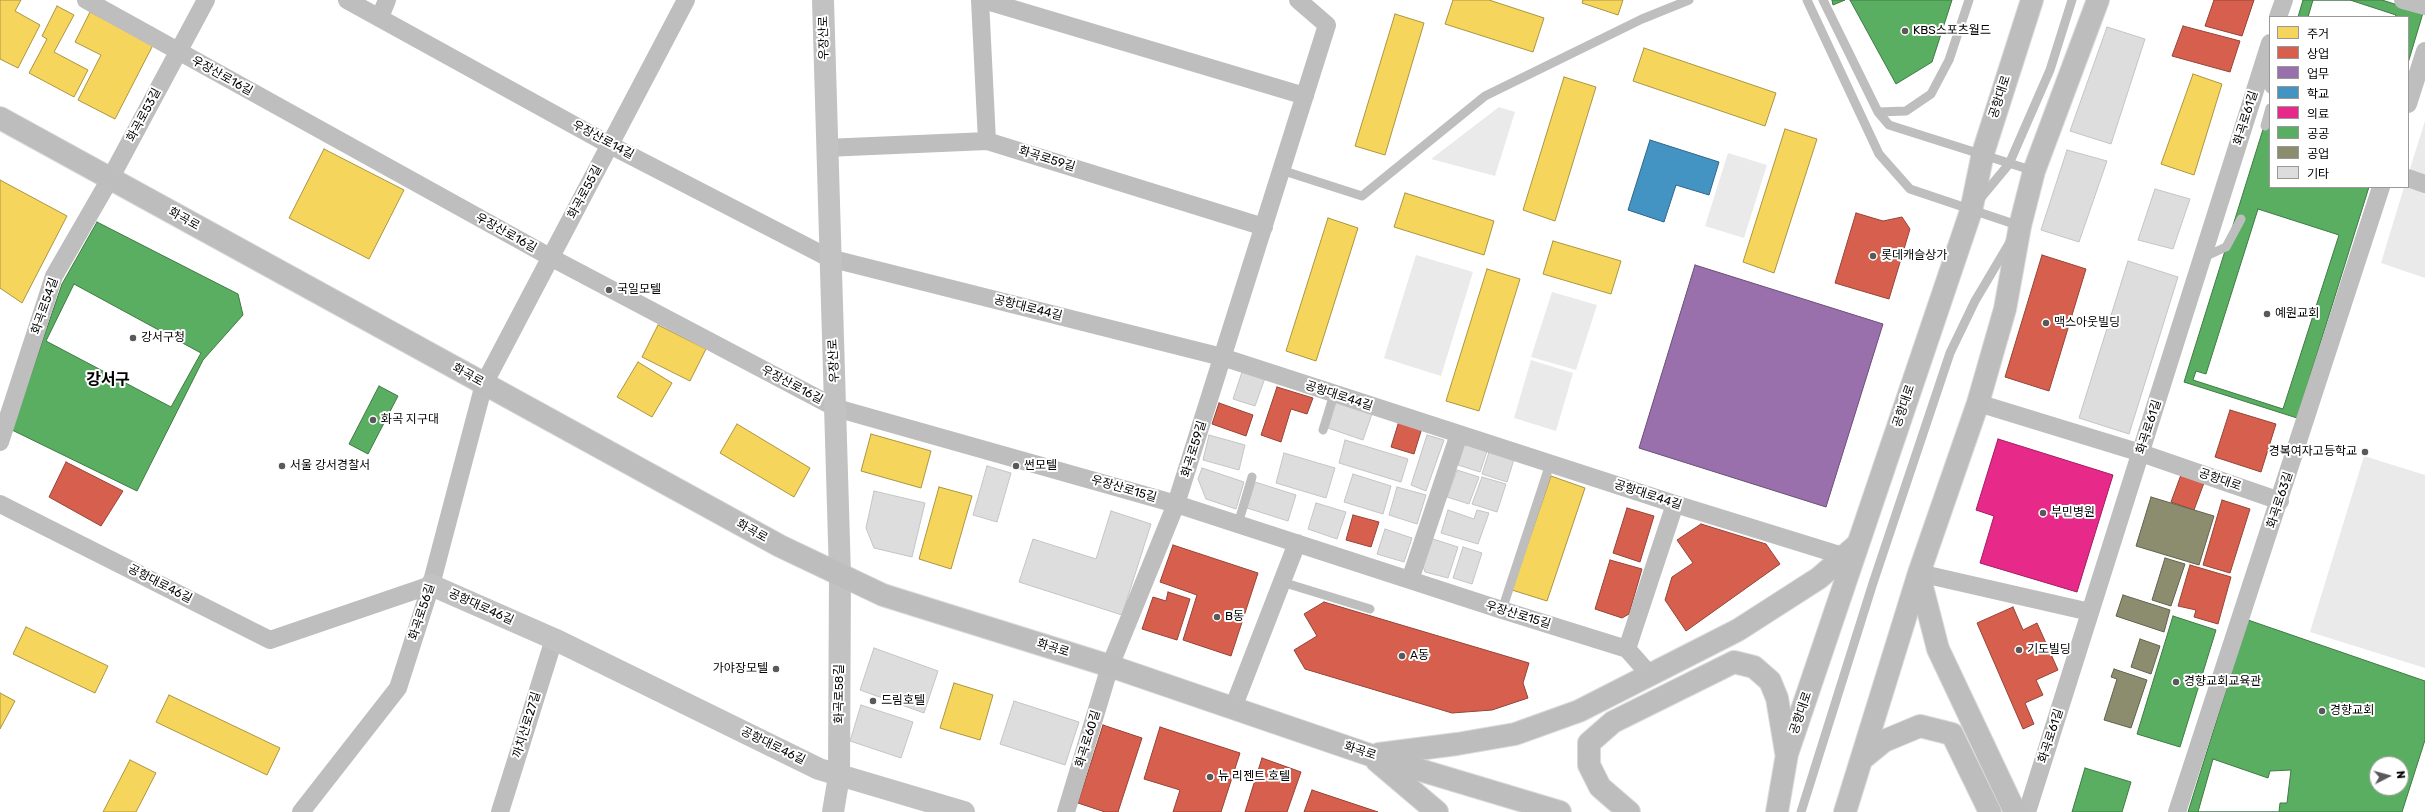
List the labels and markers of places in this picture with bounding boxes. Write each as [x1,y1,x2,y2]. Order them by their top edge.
place label: KBS스포츠월드 [1913,24,1991,38]
marker: KBS스포츠월드 [1900,26,1910,36]
place label: 롯데캐슬상가 [1881,249,1947,263]
marker: 롯데캐슬상가 [1868,251,1878,261]
place label: 국일모텔 [617,283,661,297]
marker: 국일모텔 [604,285,614,295]
place label: 예원교회 [2275,307,2319,321]
marker: 예원교회 [2262,309,2272,319]
place label: 맥스아웃빌딩 [2054,316,2120,330]
marker: 맥스아웃빌딩 [2041,318,2051,328]
place label: 강서구청 [141,331,185,345]
marker: 강서구청 [128,333,138,343]
place label: 화곡 지구대 [381,413,439,427]
marker: 화곡 지구대 [368,415,378,425]
place label: 경복여자고등학교 [2269,445,2357,459]
marker: 경복여자고등학교 [2360,447,2370,457]
place label: 서울 강서경찰서 [290,459,370,473]
place label: 썬모텔 [1024,459,1057,473]
marker: 서울 강서경찰서 [277,461,287,471]
marker: 썬모텔 [1011,461,1021,471]
place label: 부민병원 [2051,506,2095,520]
marker: 부민병원 [2038,508,2048,518]
place label: B동 [1225,610,1244,624]
marker: B동 [1212,612,1222,622]
place label: 기도빌딩 [2027,643,2071,657]
marker: 기도빌딩 [2014,645,2024,655]
place label: A동 [1410,649,1429,663]
marker: A동 [1397,651,1407,661]
place label: 가야장모텔 [713,662,768,676]
marker: 가야장모텔 [771,664,781,674]
place label: 경향교회교육관 [2184,675,2261,689]
marker: 경향교회교육관 [2171,677,2181,687]
place label: 드림호텔 [881,694,925,708]
marker: 드림호텔 [868,696,878,706]
place label: 경향교회 [2330,704,2374,718]
marker: 경향교회 [2317,706,2327,716]
place label: 뉴 리젠트 호텔 [1218,770,1290,784]
marker: 뉴 리젠트 호텔 [1205,772,1215,782]

